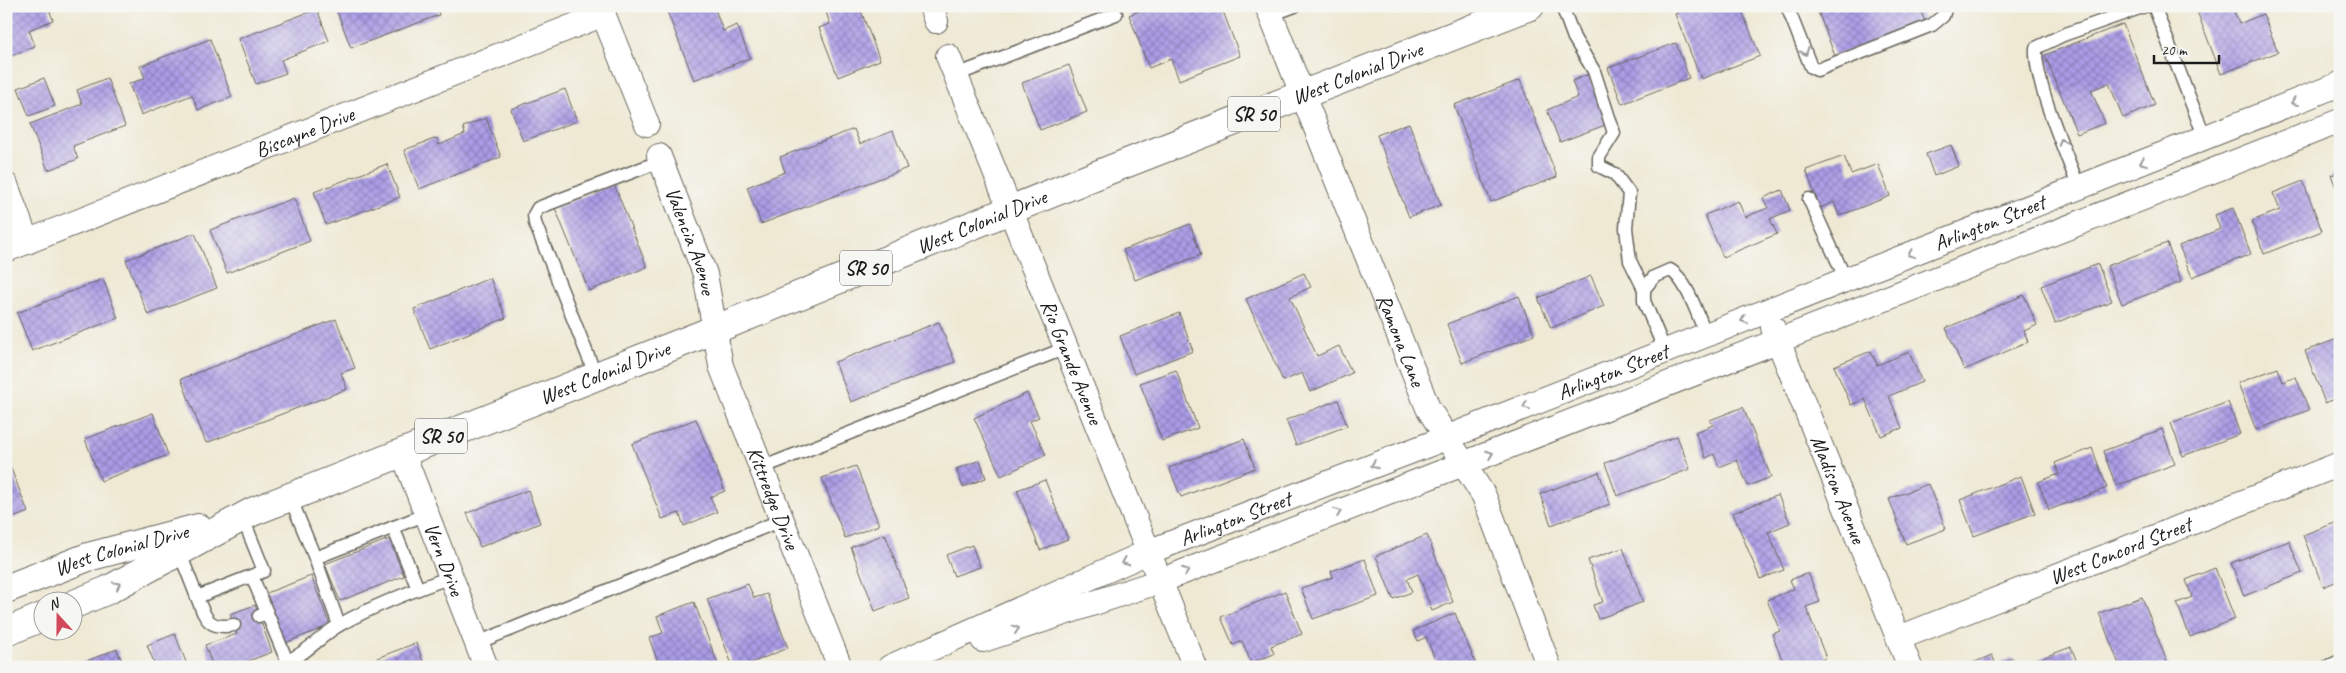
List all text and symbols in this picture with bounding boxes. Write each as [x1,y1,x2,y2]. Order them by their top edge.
scale bar [2154,32,2218,64]
street label: West Colonial Drive [1288,35,1428,110]
text: 20 m [2161,41,2188,60]
one-way arrow [1799,47,1809,55]
road number: SR 50 [1228,96,1280,132]
one-way arrow [2291,96,2299,106]
street label: Biscayne Drive [251,101,359,163]
one-way arrow [2058,138,2068,147]
one-way arrow [2140,156,2148,166]
street label: West Colonial Drive [913,183,1052,259]
street label: Valencia Avenue [659,184,722,299]
street label: Arlington Street [1930,188,2051,256]
one-way arrow [1907,248,1916,258]
road number: SR 50 [840,250,892,286]
street label: Ramona Lane [1371,290,1431,391]
street label: Rio Grande Avenue [1035,296,1109,430]
one-way arrow [1740,315,1748,325]
street label: West Colonial Drive [536,335,676,410]
street label: Arlington Street [1554,337,1675,406]
one-way arrow [1522,400,1531,410]
road number: SR 50 [415,418,467,454]
street label: Madison Avenue [1805,432,1872,548]
street label: Kittredge Drive [741,443,806,554]
one-way arrow [1485,450,1494,460]
one-way arrow [1370,459,1379,469]
street label: Arlington Street [1176,484,1297,552]
one-way arrow [1333,508,1342,518]
street label: West Concord Street [2046,510,2198,590]
street label: West Colonial Drive [51,518,193,582]
street label: Vern Drive [418,519,470,600]
one-way arrow [1121,556,1130,567]
one-way arrow [1182,566,1190,576]
one-way arrow [112,581,121,591]
north arrow [32,590,82,640]
text: N [46,594,63,614]
one-way arrow [1011,625,1020,635]

